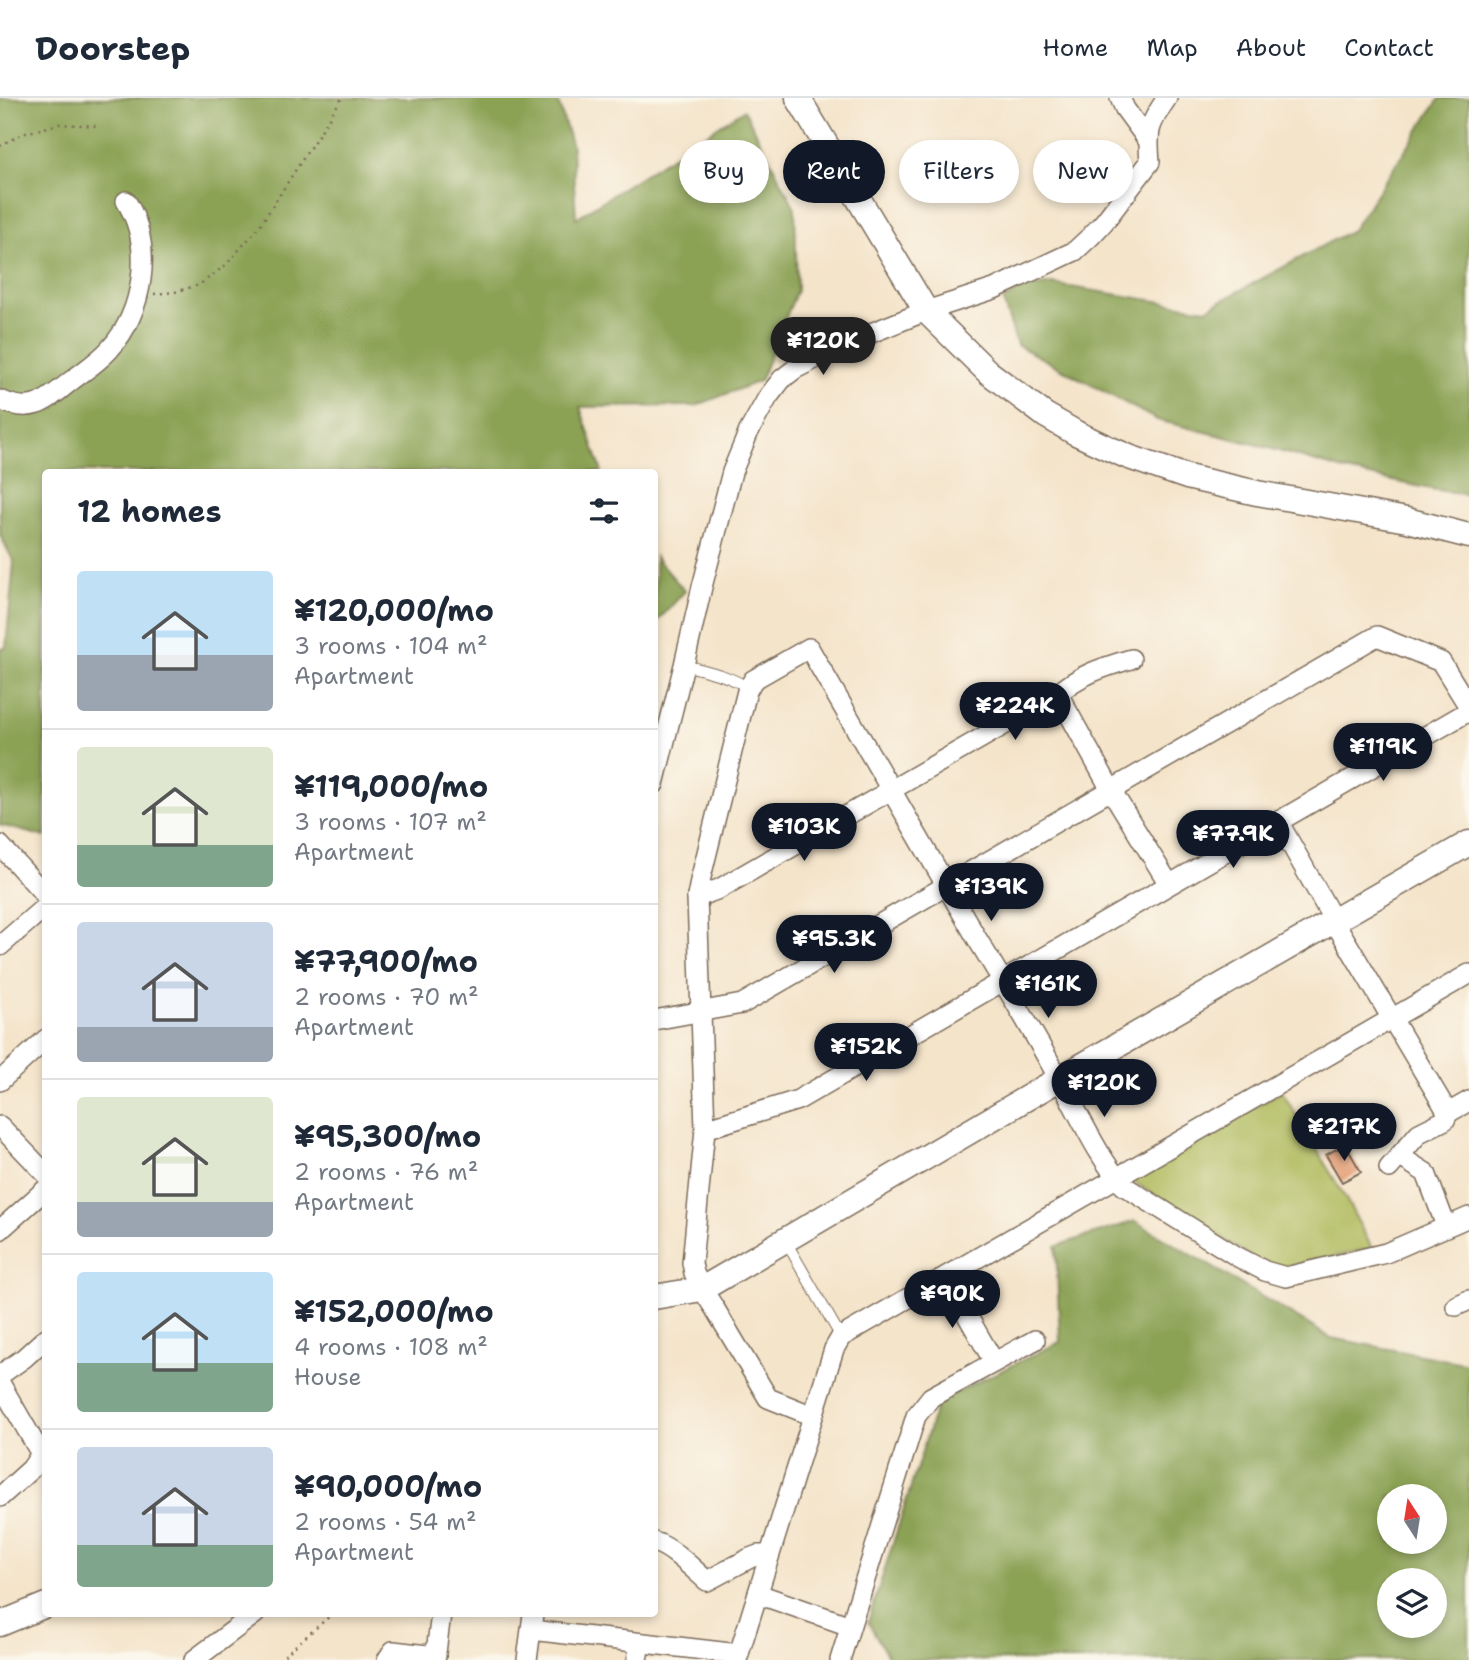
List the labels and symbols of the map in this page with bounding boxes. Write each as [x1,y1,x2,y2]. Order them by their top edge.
pin: ¥120K [774,317,872,377]
pin: ¥224K [966,682,1064,742]
pin: ¥119K [1334,724,1432,783]
pin: ¥103K [755,804,853,863]
pin: ¥77.9K [1176,810,1290,870]
pin: ¥139K [942,864,1040,923]
pin: ¥95.3K [777,916,891,975]
pin: ¥161K [999,960,1097,1020]
pin: ¥152K [817,1024,915,1083]
pin: ¥120K [1055,1060,1153,1119]
pin: ¥217K [1295,1104,1393,1163]
pin: ¥90K [911,1270,993,1330]
north arrow [1377,1484,1447,1554]

